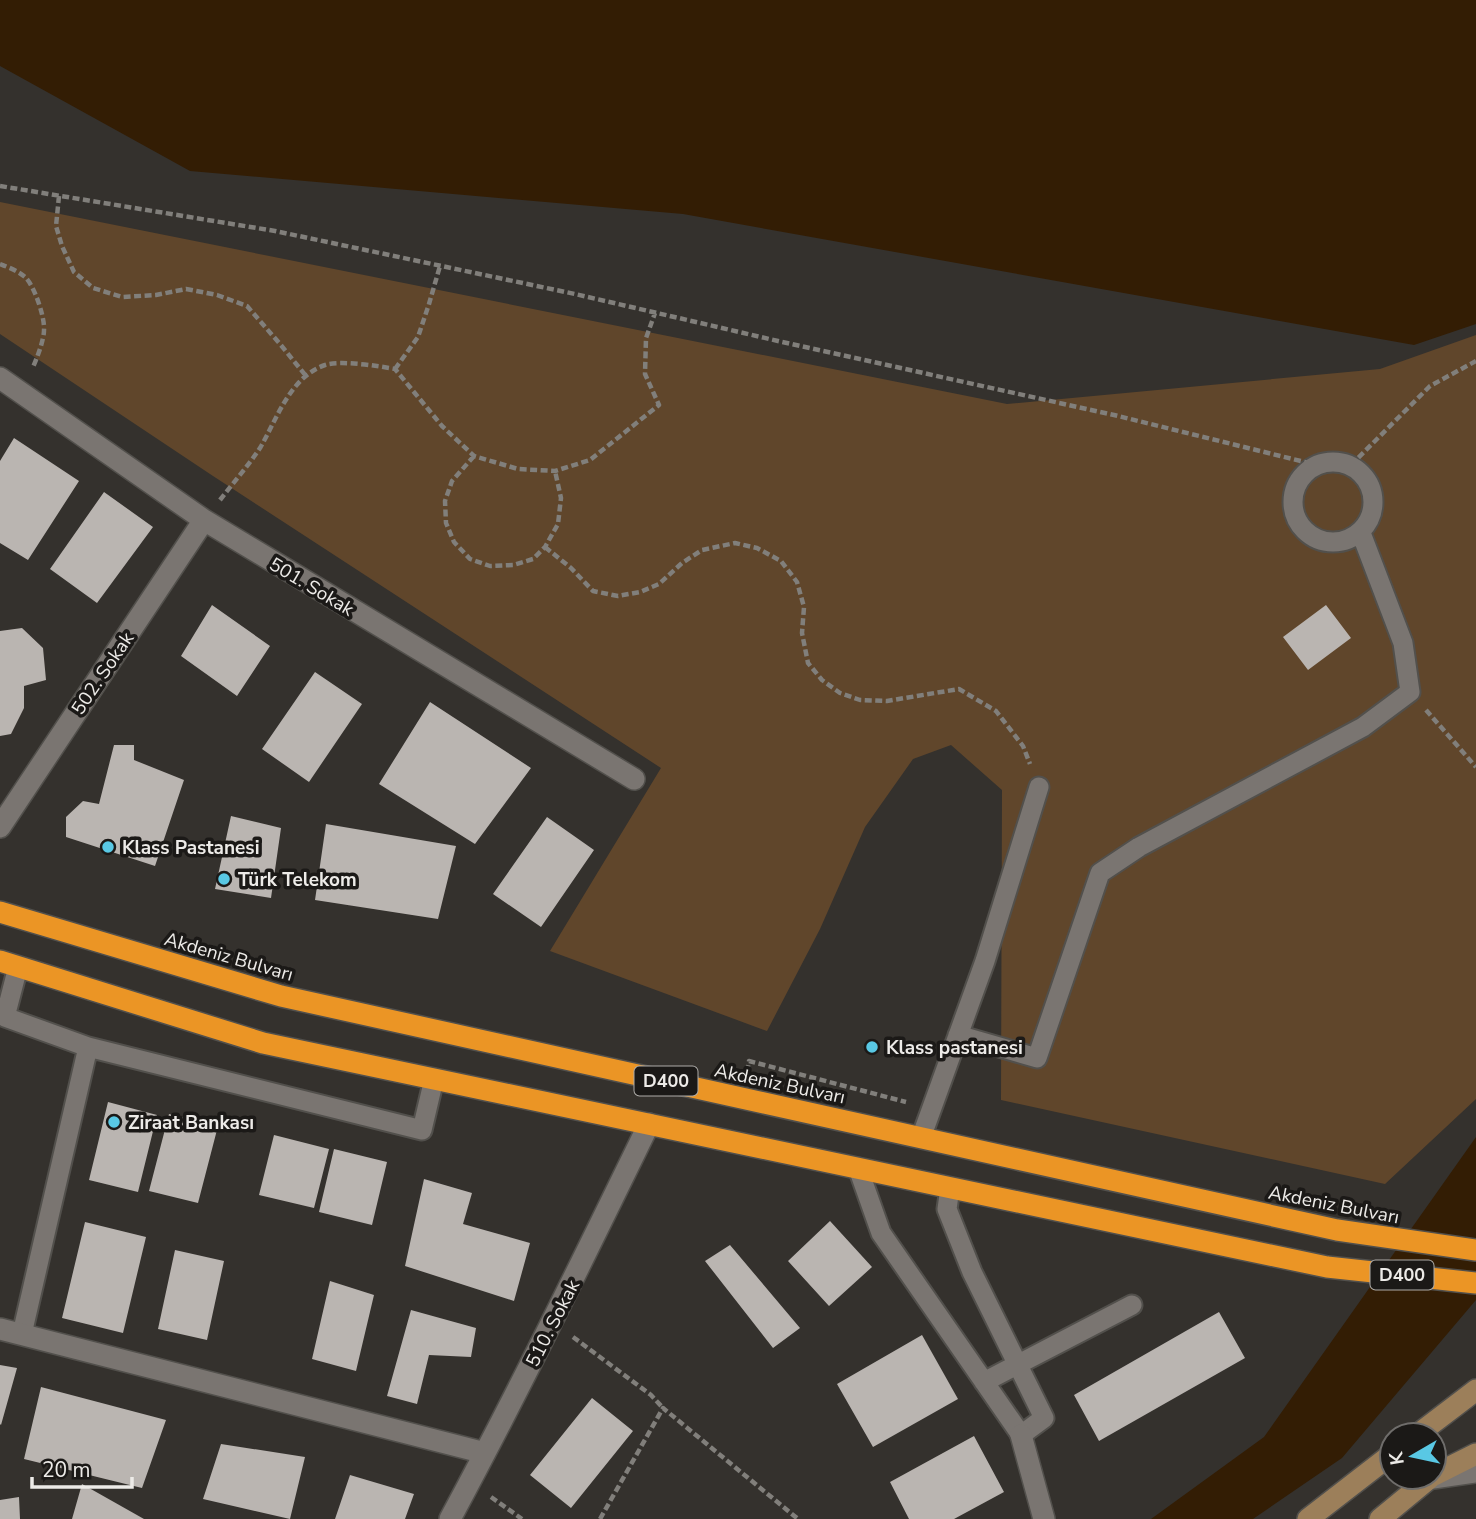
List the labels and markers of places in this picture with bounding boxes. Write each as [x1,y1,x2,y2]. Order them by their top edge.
place label: Klass Pastanesi [122,835,260,861]
marker: Klass Pastanesi [100,839,116,855]
place label: Türk Telekom [238,867,357,893]
marker: Türk Telekom [216,871,232,887]
place label: Klass pastanesi [886,1035,1023,1061]
marker: Klass pastanesi [864,1039,880,1055]
place label: Ziraat Bankası [128,1110,254,1136]
marker: Ziraat Bankası [106,1114,122,1130]

